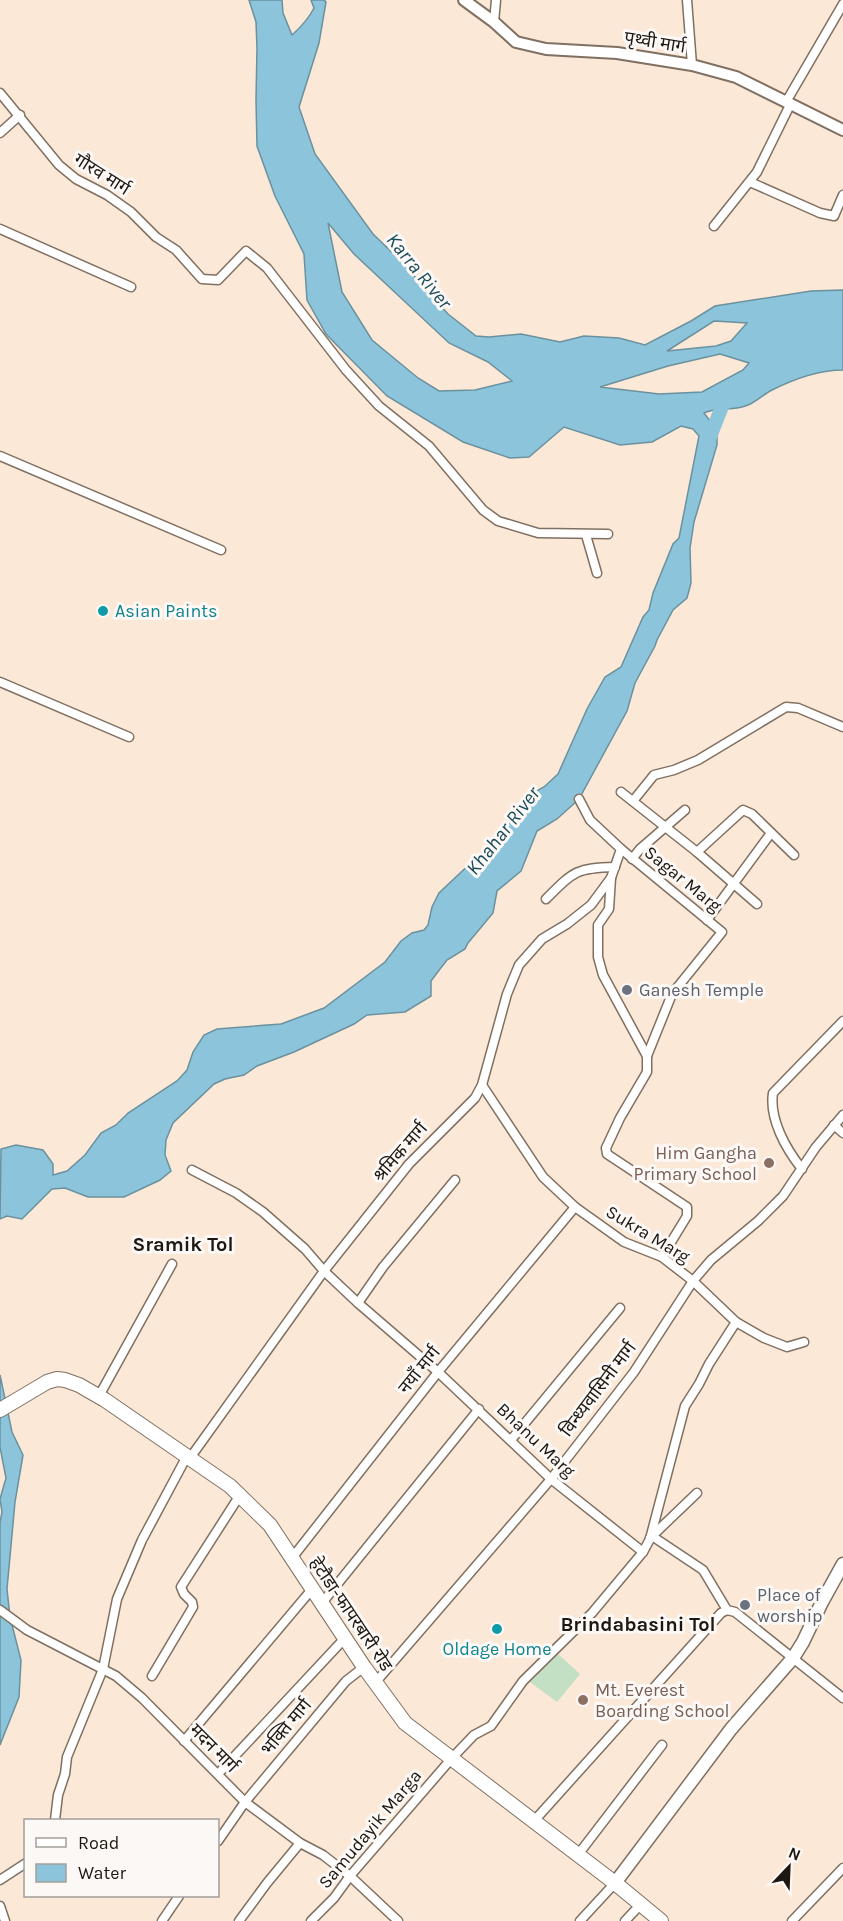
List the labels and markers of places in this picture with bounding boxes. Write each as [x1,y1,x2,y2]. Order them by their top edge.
place label: Asian Paints [115,600,218,622]
marker: Asian Paints [96,604,110,618]
place label: Ganesh Temple [639,979,764,1001]
marker: Ganesh Temple [620,983,634,997]
place label: Him Gangha Primary School [634,1142,757,1185]
marker: Him Gangha Primary School [762,1156,776,1170]
place label: Place of worship [757,1584,823,1627]
marker: Place of worship [738,1598,752,1612]
marker: Oldage Home [490,1622,504,1636]
place label: Oldage Home [443,1638,551,1660]
place label: Mt. Everest Boarding School [595,1679,730,1722]
marker: Mt. Everest Boarding School [576,1693,590,1707]

